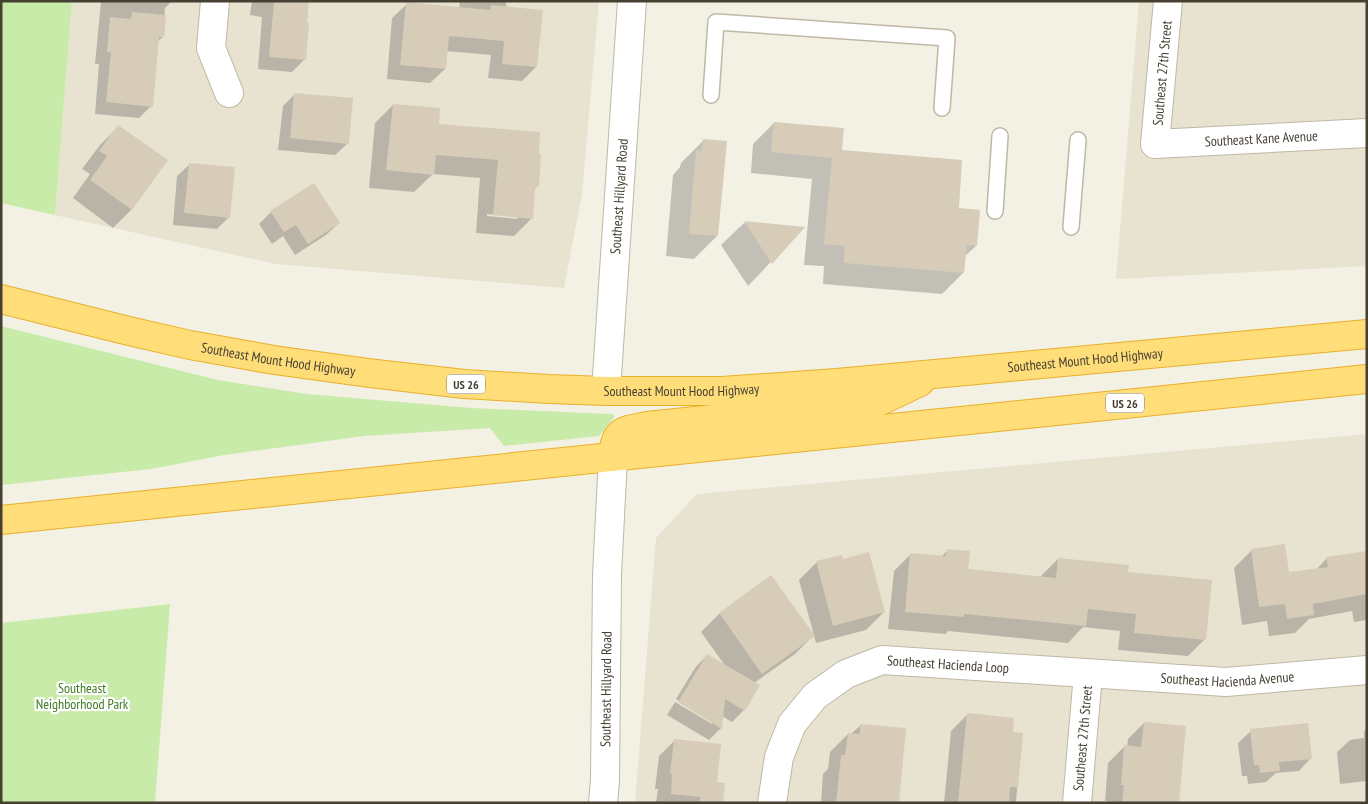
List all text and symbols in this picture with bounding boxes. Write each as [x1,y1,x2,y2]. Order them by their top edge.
street label: Southeast 27th Street [1148,20,1176,126]
street label: Southeast Kane Avenue [1204,127,1319,150]
street label: Southeast Hillyard Road [606,138,632,255]
street label: Southeast Mount Hood Highway [200,338,357,380]
street label: Southeast Mount Hood Highway [1007,344,1164,376]
road number: US 26 [447,374,485,394]
street label: Southeast Mount Hood Highway [604,379,761,400]
road number: US 26 [1106,393,1144,412]
street label: Southeast Hillyard Road [596,631,615,747]
street label: Southeast Hacienda Loop [886,651,1010,677]
street label: Southeast Hacienda Avenue [1160,667,1295,691]
park label: Southeast Neighborhood Park [36,679,129,713]
street label: Southeast 27th Street [1069,685,1096,792]

